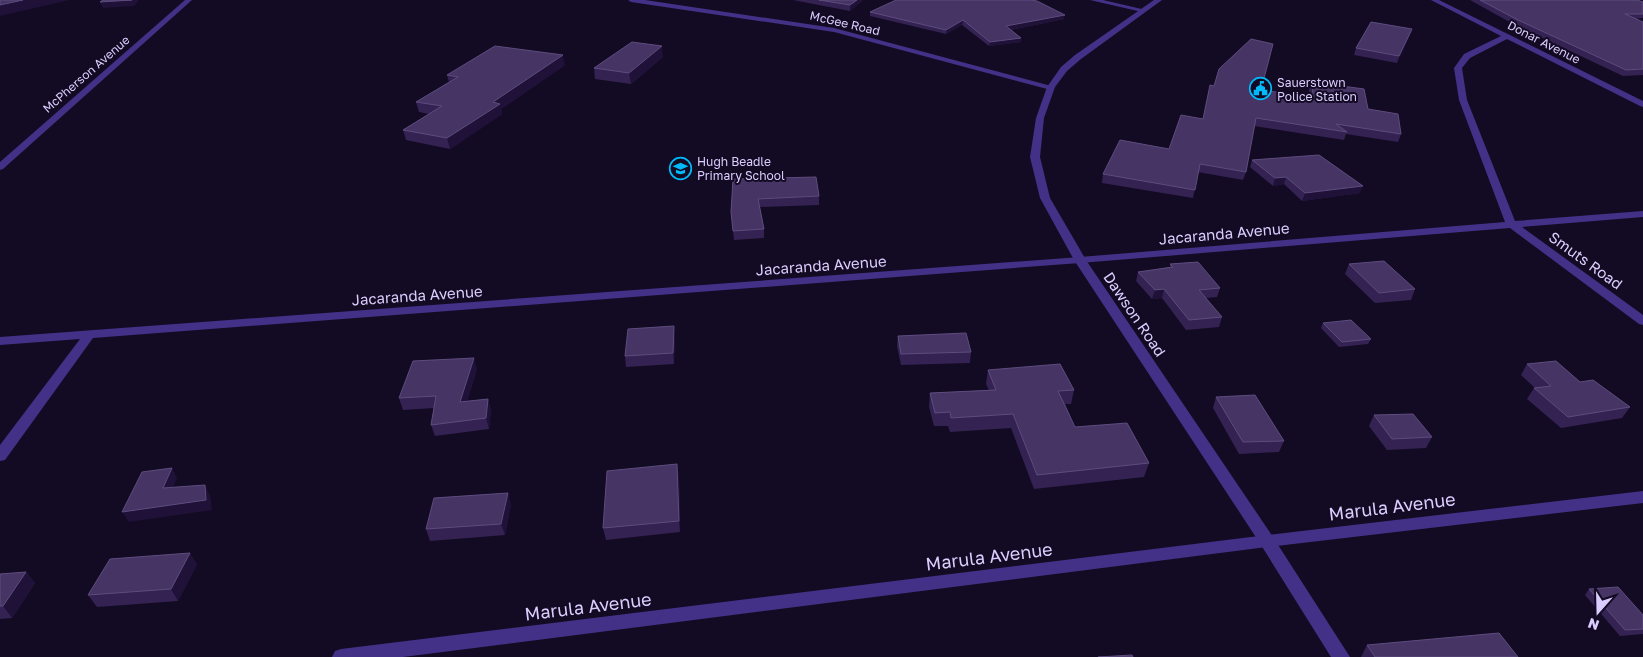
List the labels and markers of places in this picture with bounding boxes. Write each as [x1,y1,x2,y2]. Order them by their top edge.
place label: Sauerstown Police Station [1277,75,1357,104]
public building icon: Sauerstown Police Station [1249,77,1273,101]
place label: Hugh Beadle Primary School [697,154,785,183]
school or university icon: Hugh Beadle Primary School [669,156,693,180]

